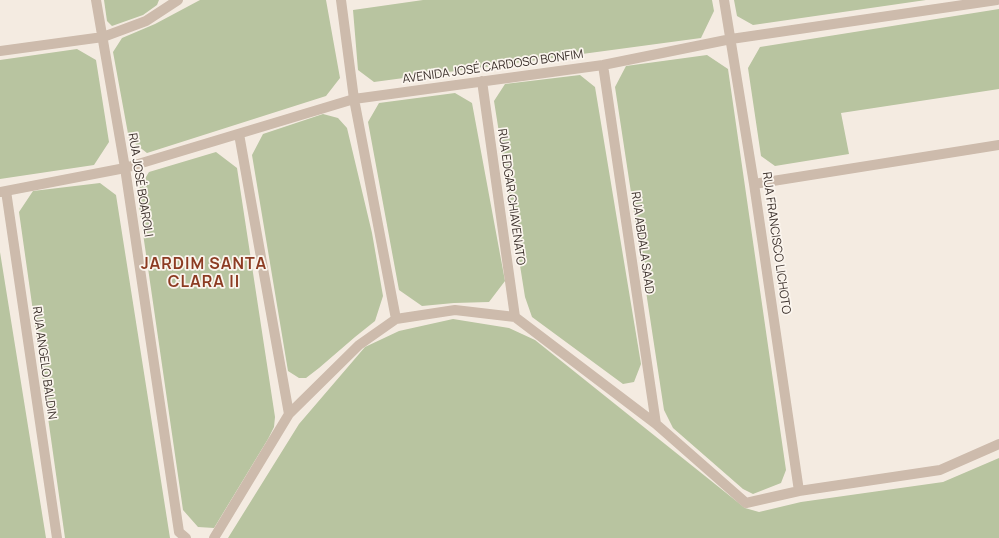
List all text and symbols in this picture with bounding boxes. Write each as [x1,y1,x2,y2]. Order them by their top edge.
street label: AVENIDA JOSÉ CARDOSO BONFIM [402,47,584,87]
street label: RUA EDGAR CHIAVENATO [494,128,528,266]
street label: RUA JOSÉ BOAROLI [125,132,155,238]
street label: RUA FRANCISCO LICHOTO [759,171,793,315]
street label: RUA ABDALA SAAD [628,191,656,295]
district label: JARDIM SANTA CLARA II [141,255,267,293]
street label: RUA ANGELO BALDIN [29,306,59,420]

